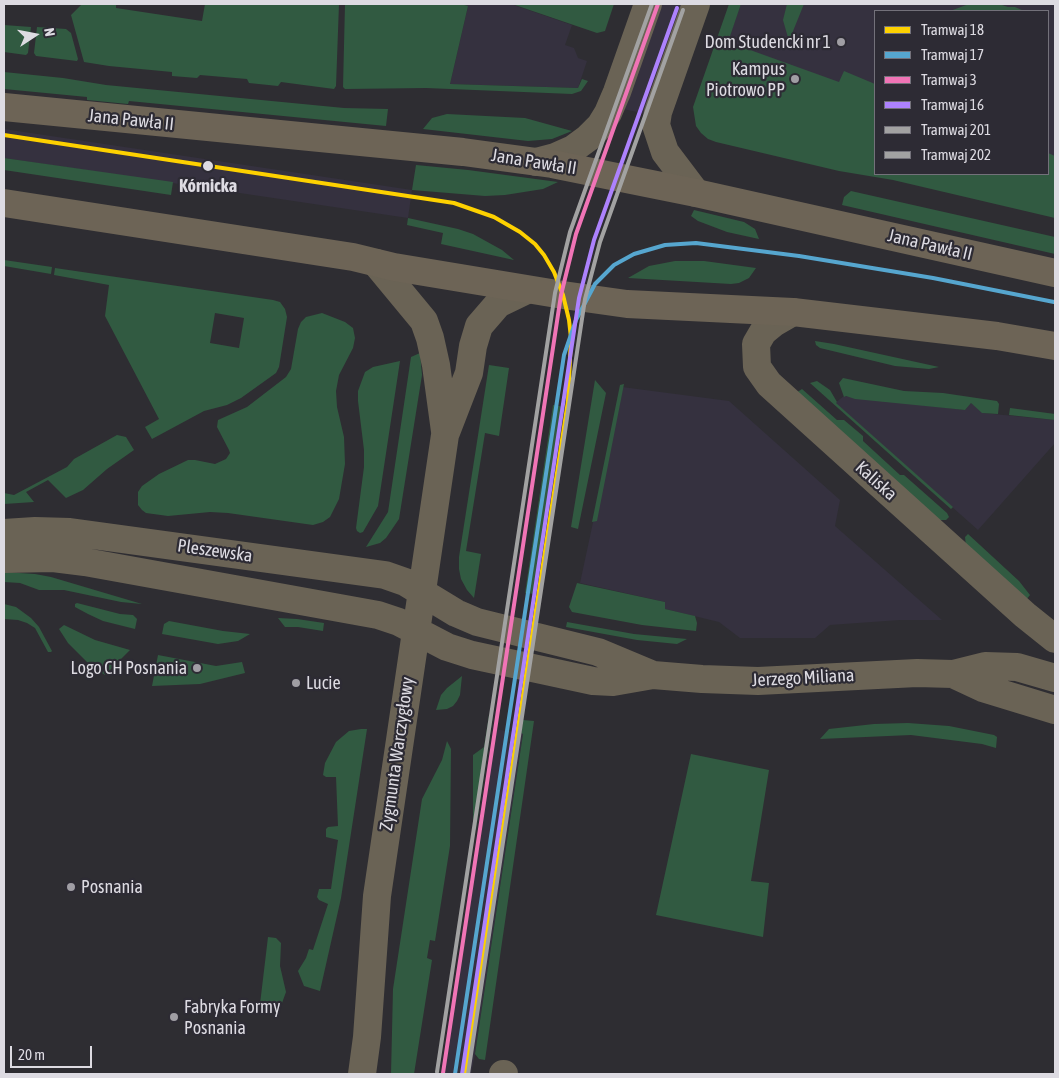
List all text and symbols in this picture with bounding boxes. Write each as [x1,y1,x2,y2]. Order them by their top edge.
north arrow [10,10,60,60]
legend [874,10,1049,175]
text: Tramwaj 18 [921,21,984,38]
text: N [41,27,58,38]
place label: Dom Studencki nr 1 [705,31,831,53]
marker: Dom Studencki nr 1 [835,36,847,48]
text: Tramwaj 17 [921,46,984,63]
place label: Kampus Piotrowo PP [706,58,785,100]
text: Tramwaj 3 [921,71,977,88]
marker: Kampus Piotrowo PP [789,73,801,85]
text: Tramwaj 16 [921,96,984,113]
street label: Jana Pawła II [87,105,175,135]
text: Tramwaj 201 [921,121,991,138]
street label: Jana Pawła II [490,145,578,179]
text: Tramwaj 202 [921,146,991,163]
marker: Kórnicka [201,159,215,173]
place label: Kórnicka [179,175,237,197]
street label: Jana Pawła II [886,225,974,265]
street label: Kaliska [851,457,901,505]
street label: Pleszewska [176,535,254,567]
place label: Logo CH Posnania [70,657,187,679]
marker: Logo CH Posnania [191,662,203,674]
street label: Jerzego Miliana [751,665,855,691]
place label: Lucie [306,672,341,694]
street label: Zygmunta Warczygłowy [376,676,418,832]
marker: Lucie [290,677,302,689]
place label: Posnania [81,876,143,898]
marker: Posnania [65,881,77,893]
place label: Fabryka Formy Posnania [184,996,280,1038]
marker: Fabryka Formy Posnania [168,1011,180,1023]
scale bar [12,1036,95,1068]
text: 20 m [18,1046,45,1063]

